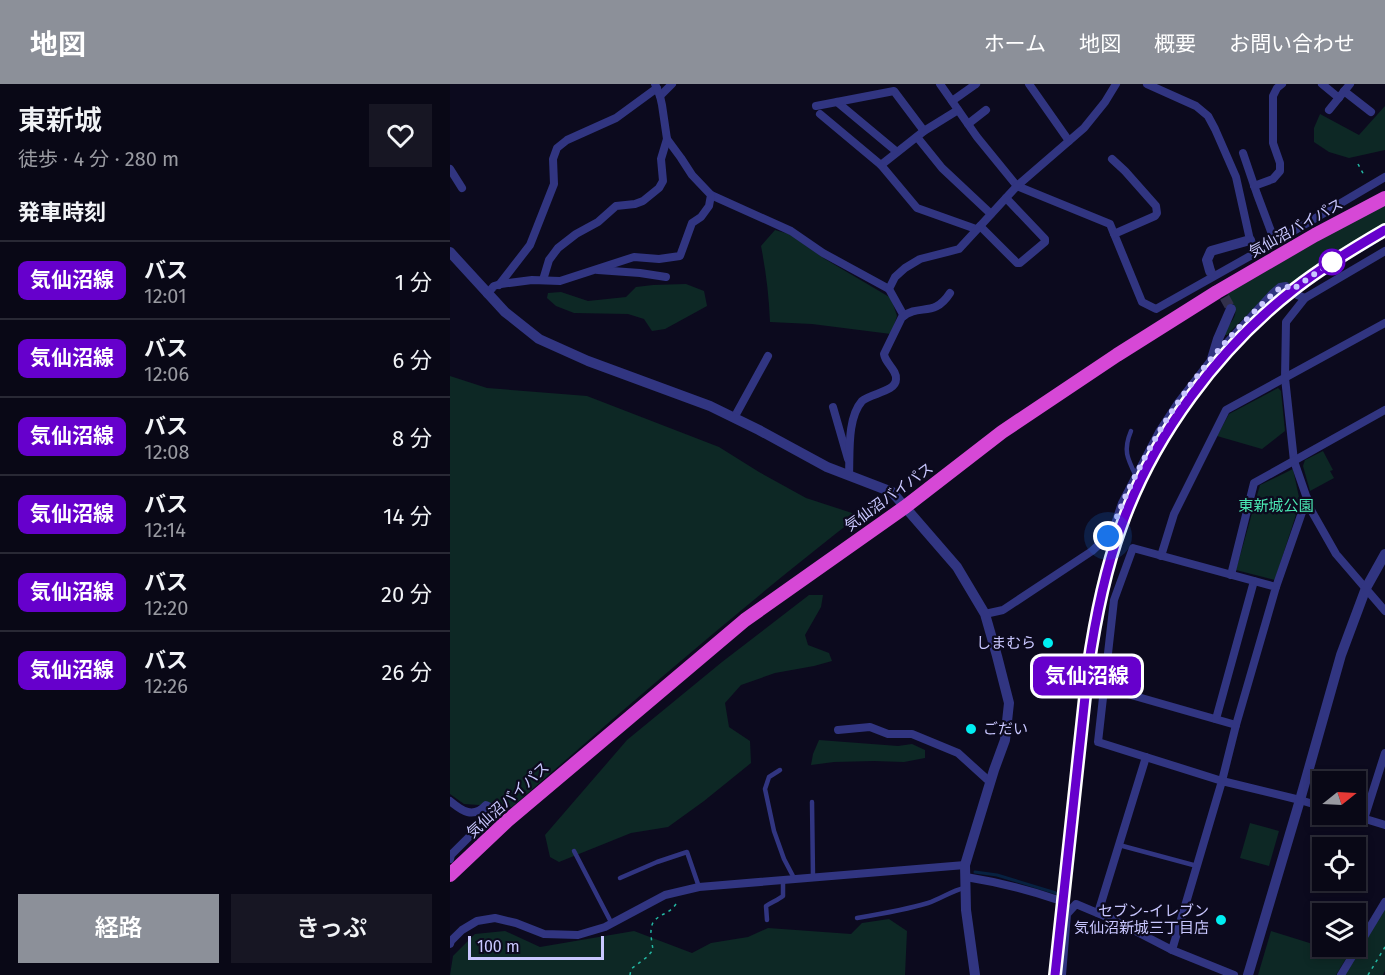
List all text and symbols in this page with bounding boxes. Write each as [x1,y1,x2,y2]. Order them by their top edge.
text: 地図 [30,28,86,61]
text: ホーム [984,31,1046,57]
text: 地図 [1079,31,1121,57]
text: 概要 [1154,31,1196,57]
text: お問い合わせ [1229,31,1355,57]
text: 東新城 [18,104,102,137]
button: heart [369,104,432,167]
text: 徒歩 · 4 分 · 280 m [18,147,179,171]
street label: 気仙沼バイパス [1246,195,1346,261]
text: 発車時刻 [18,199,106,226]
unlabelled marker [1319,249,1345,275]
text: バス [144,257,188,284]
text: 気仙沼線 [30,267,114,293]
text: 1 分 [395,269,432,296]
text: 12:01 [144,284,187,308]
text: バス [144,335,188,362]
text: 気仙沼線 [30,345,114,371]
text: 6 分 [392,347,432,374]
text: 12:06 [144,362,189,386]
text: バス [144,413,188,440]
text: 気仙沼線 [30,423,114,449]
text: 8 分 [392,425,432,452]
text: 12:08 [144,440,190,464]
street label: 気仙沼バイパス [841,459,937,535]
text: バス [144,491,188,518]
park label: 東新城公園 [1238,497,1314,515]
text: 気仙沼線 [30,501,114,527]
text: 14 分 [383,503,432,530]
text: 12:14 [144,518,186,542]
your location [1093,521,1123,551]
text: バス [144,569,188,596]
text: 気仙沼線 [30,579,114,605]
text: 20 分 [381,581,432,608]
text: 12:20 [144,596,188,620]
place label: しまむら [976,634,1036,652]
marker: しまむら [1041,636,1055,650]
text: バス [144,647,188,674]
line badge: 気仙沼線 [1045,656,1129,696]
text: 気仙沼線 [30,657,114,683]
text: 26 分 [382,659,432,686]
text: 気仙沼線 [1045,663,1129,689]
text: 12:26 [144,674,188,698]
place label: ごだい [983,720,1028,738]
marker: ごだい [964,722,978,736]
street label: 気仙沼バイパス [463,758,553,842]
north arrow [1312,771,1366,825]
map controls [1312,771,1366,957]
button: locate [1312,837,1366,891]
button: 経路 [18,894,219,963]
button: きっぷ [231,894,432,963]
place label: セブン-イレブン 気仙沼新城三丁目店 [1074,902,1209,937]
button: layers [1312,903,1366,957]
marker: セブン-イレブン 気仙沼新城三丁目店 [1214,913,1228,927]
scale bar [468,933,604,960]
text: 100 m [477,937,520,956]

